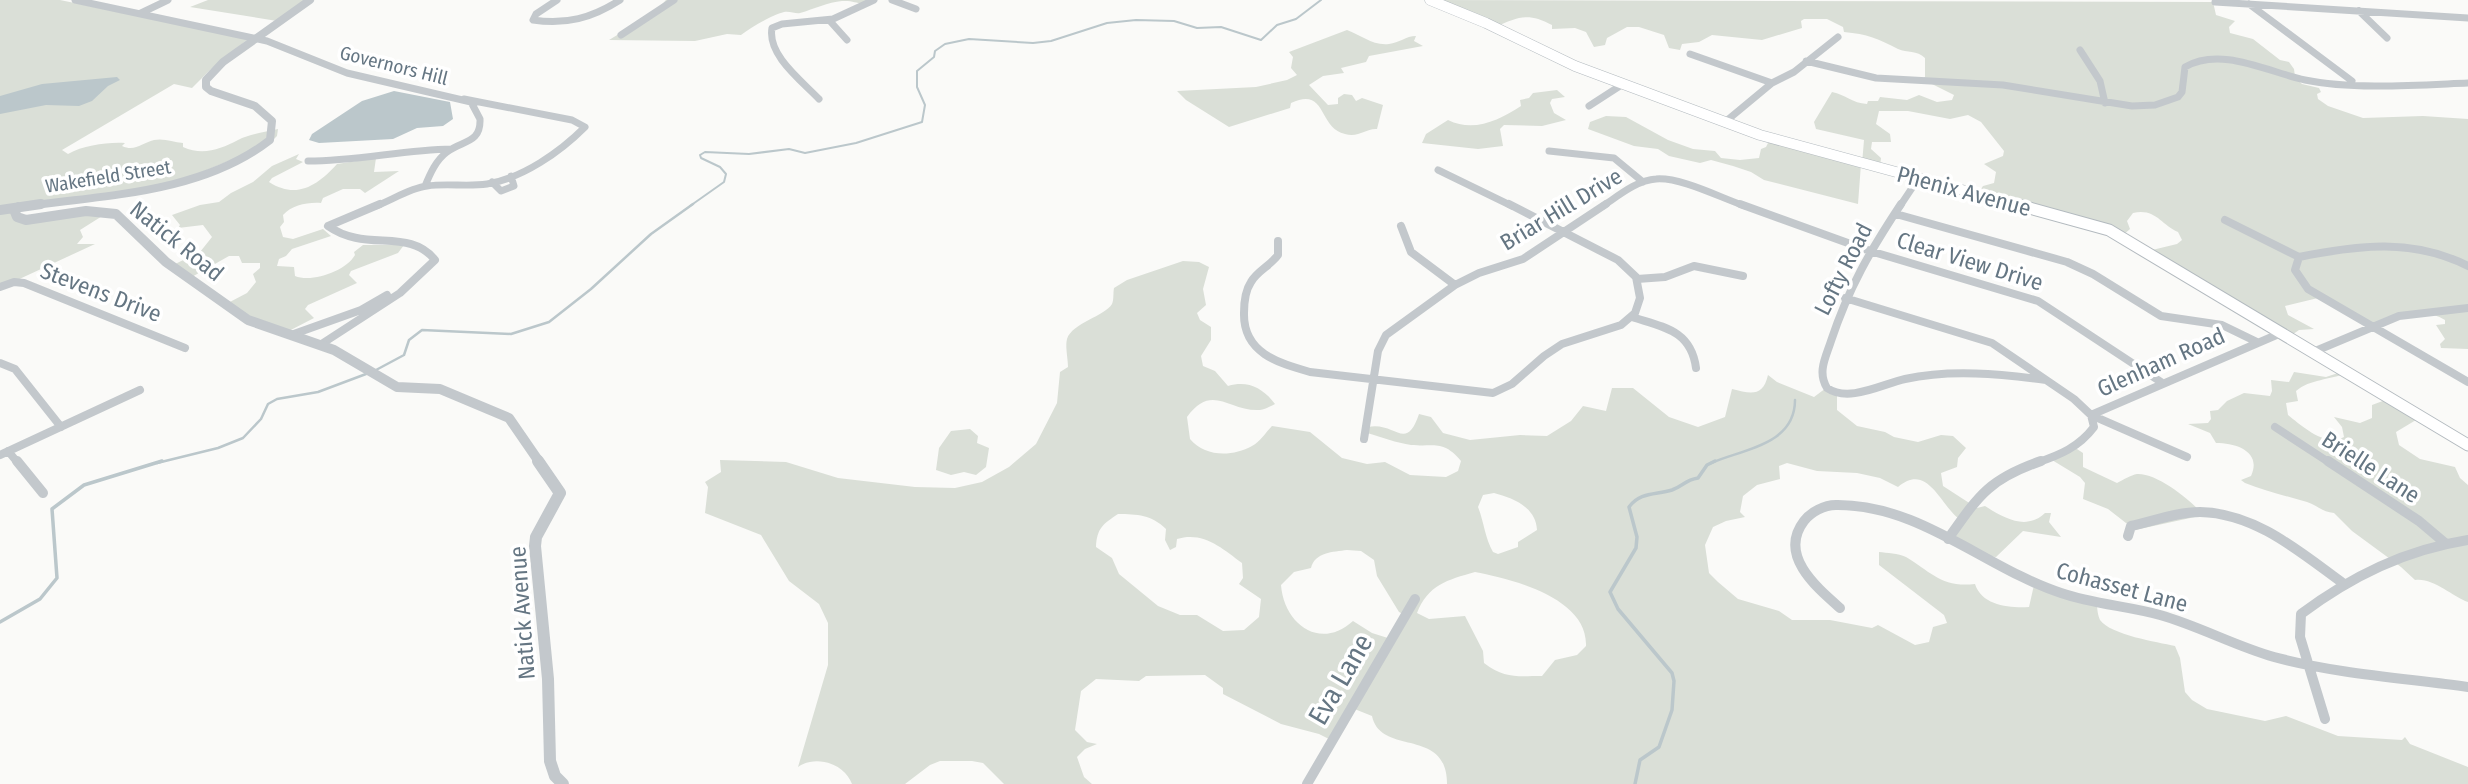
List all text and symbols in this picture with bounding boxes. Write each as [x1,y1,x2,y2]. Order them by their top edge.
street label: Governors Hill [337,41,450,90]
street label: Wakefield Street [44,155,173,198]
street label: Phenix Avenue [1894,160,2034,222]
street label: Briar Hill Drive [1495,162,1627,256]
street label: Natick Road [125,195,229,287]
street label: Lofty Road [1808,218,1878,320]
street label: Clear View Drive [1894,225,2046,297]
street label: Stevens Drive [37,256,165,328]
street label: Glenham Road [2093,321,2229,403]
street label: Brielle Lane [2317,425,2425,509]
street label: Natick Avenue [503,545,541,681]
street label: Cohasset Lane [2053,556,2191,618]
street label: Eva Lane [1301,628,1380,731]

